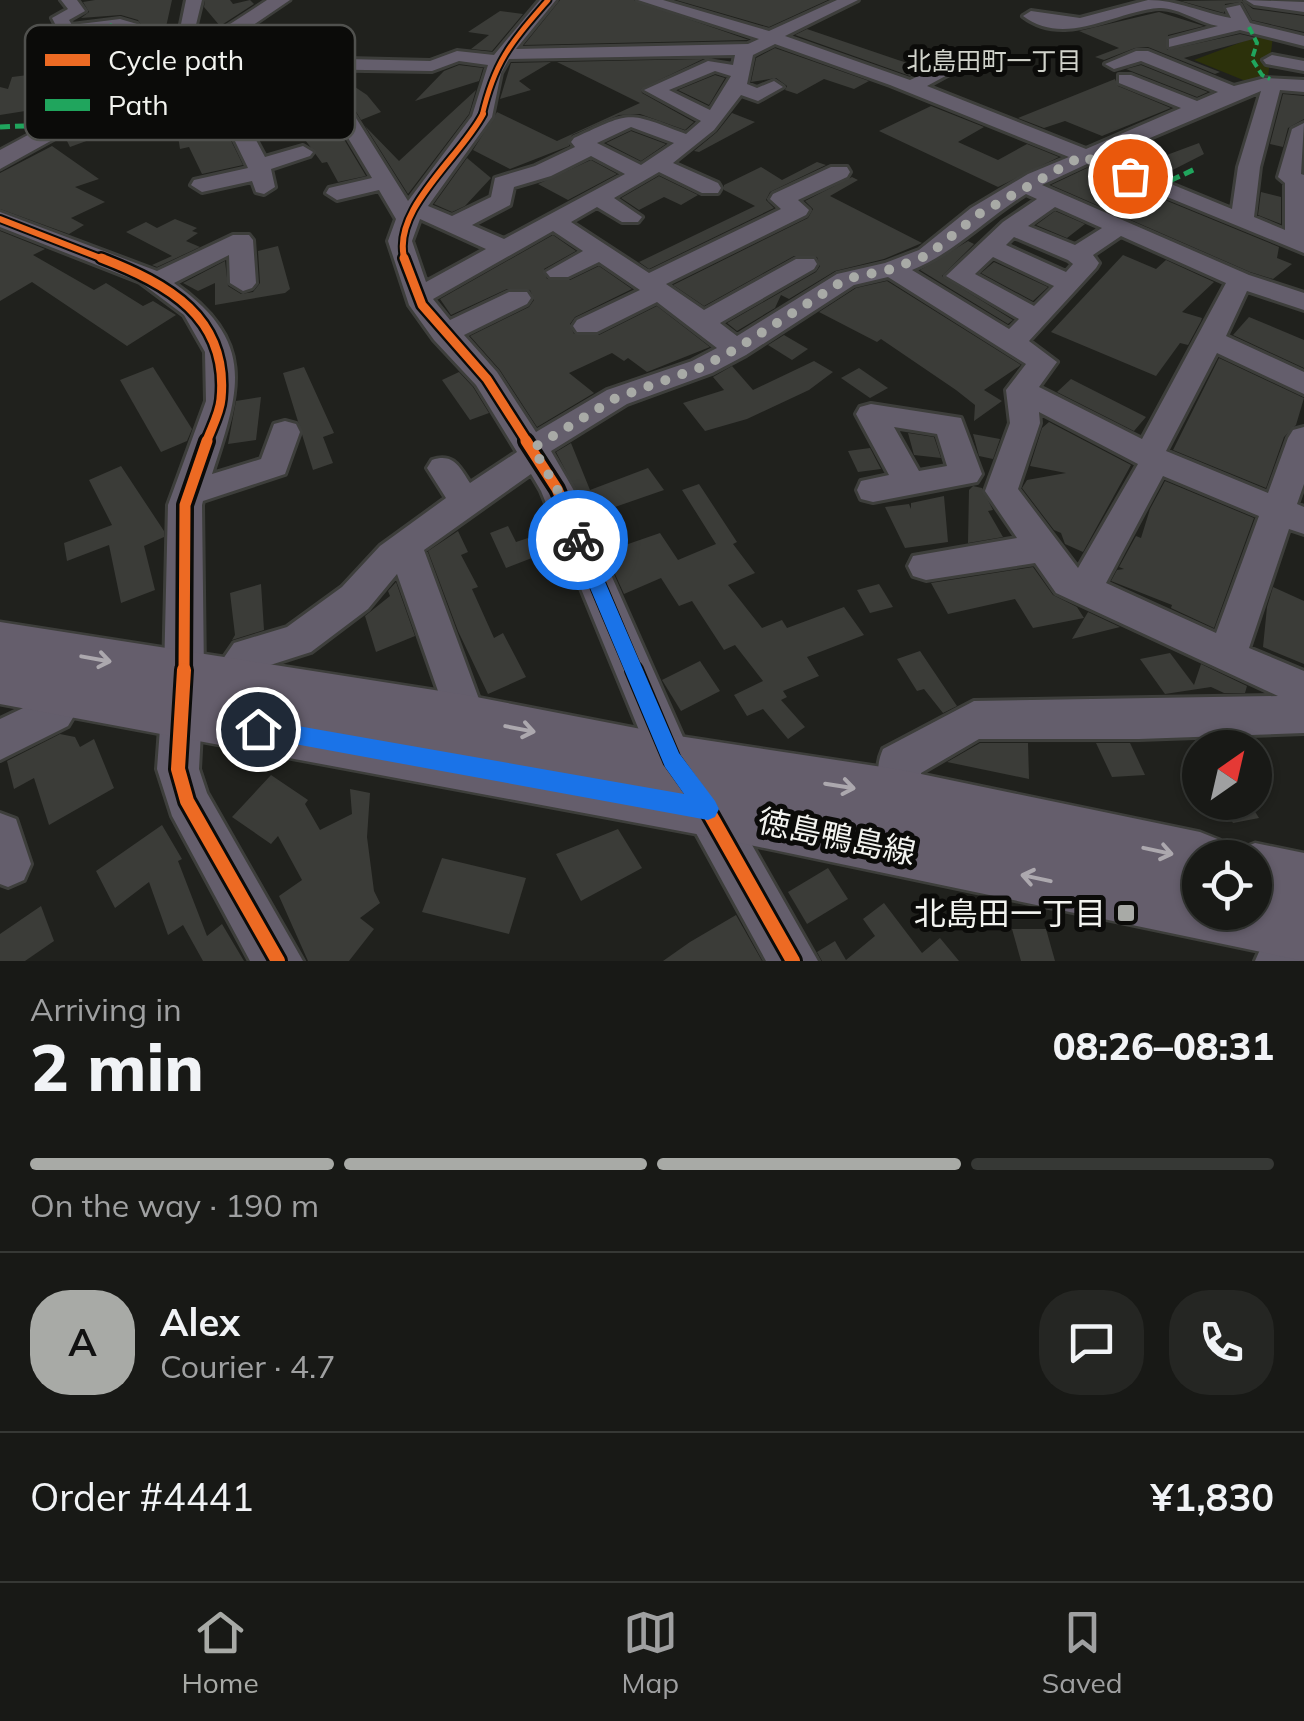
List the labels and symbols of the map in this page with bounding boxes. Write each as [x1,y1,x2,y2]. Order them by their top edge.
legend [25,25,355,140]
text: Cycle path [108,42,244,77]
district label: 北島田町一丁目 [906,45,1082,76]
text: Path [108,87,169,122]
pin [1088,134,1173,219]
courier [528,490,628,590]
one-way arrow [79,650,112,669]
pin [216,687,301,772]
one-way arrow [503,721,535,740]
north arrow [1182,730,1272,820]
one-way arrow [823,778,856,796]
street label: 徳島鴨島線 [755,800,919,872]
one-way arrow [1142,843,1174,861]
one-way arrow [1021,867,1053,886]
place label: 北島田一丁目 [914,893,1106,933]
marker: 北島田一丁目 [1115,902,1137,924]

